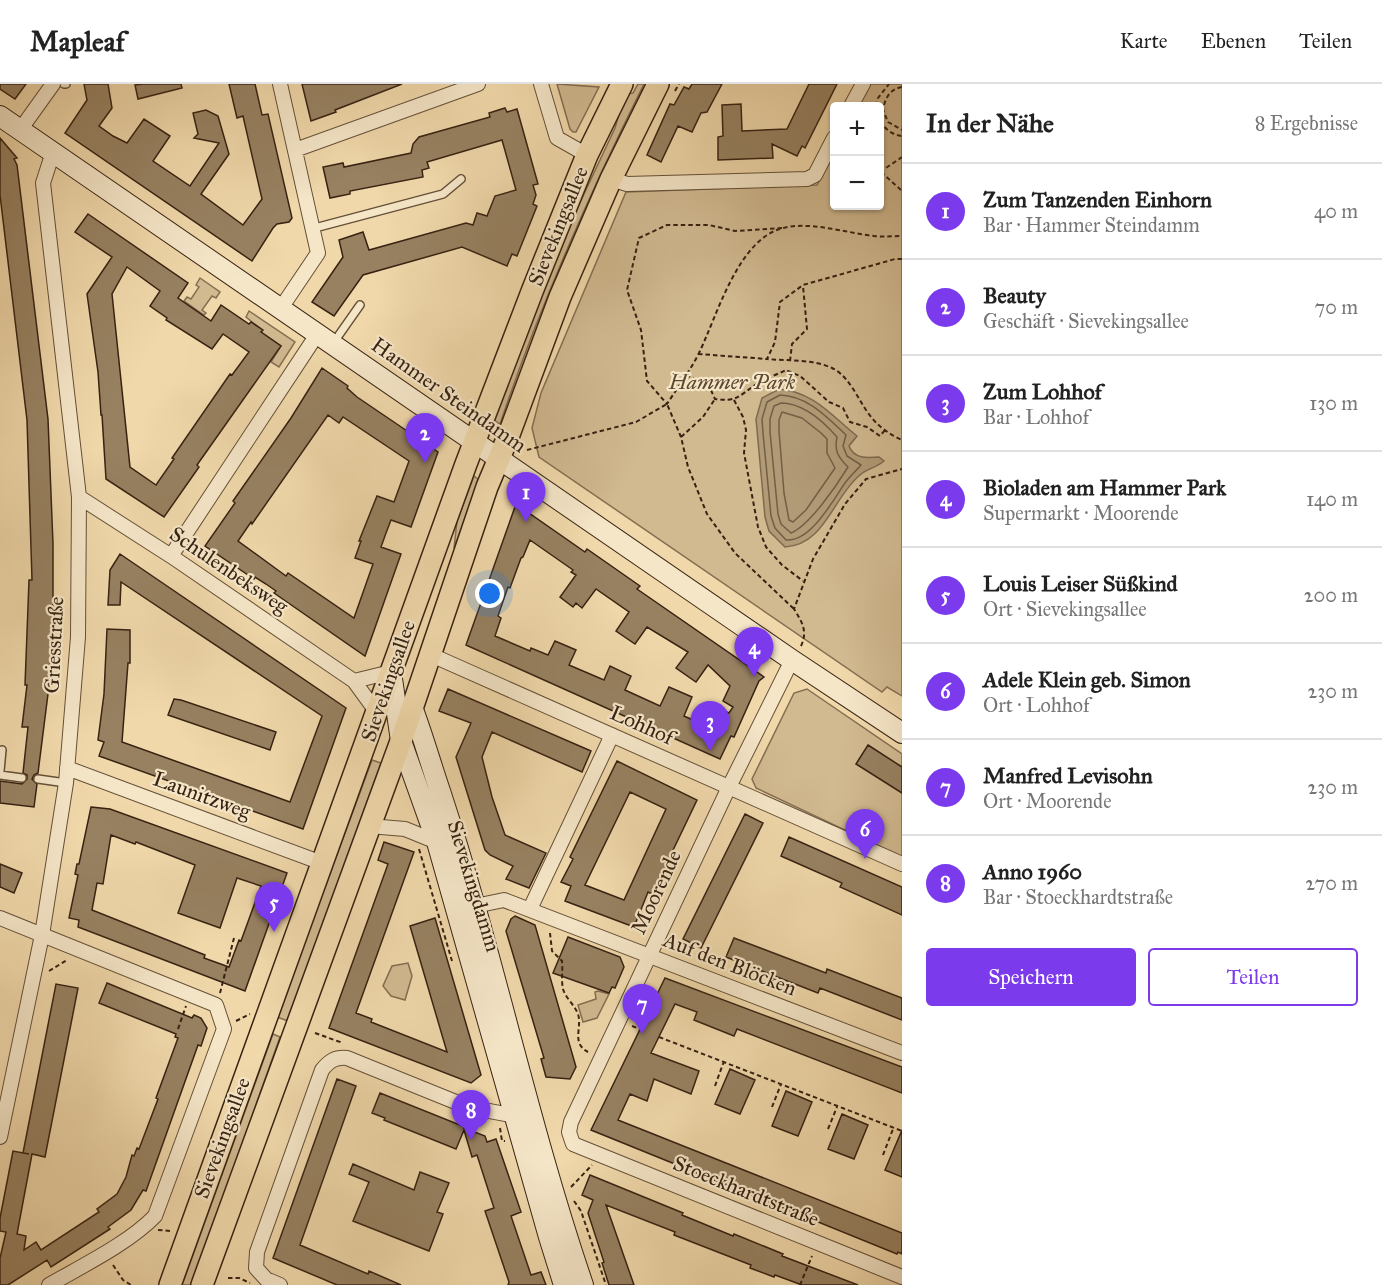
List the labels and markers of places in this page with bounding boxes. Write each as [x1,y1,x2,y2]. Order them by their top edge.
pin: 2 [406,414,444,463]
pin: 1 [506,472,546,522]
pin: 4 [734,628,774,677]
pin: 3 [690,702,730,751]
pin: 6 [846,810,884,859]
pin: 5 [254,882,294,932]
pin: 7 [622,984,662,1034]
pin: 8 [452,1090,490,1140]

